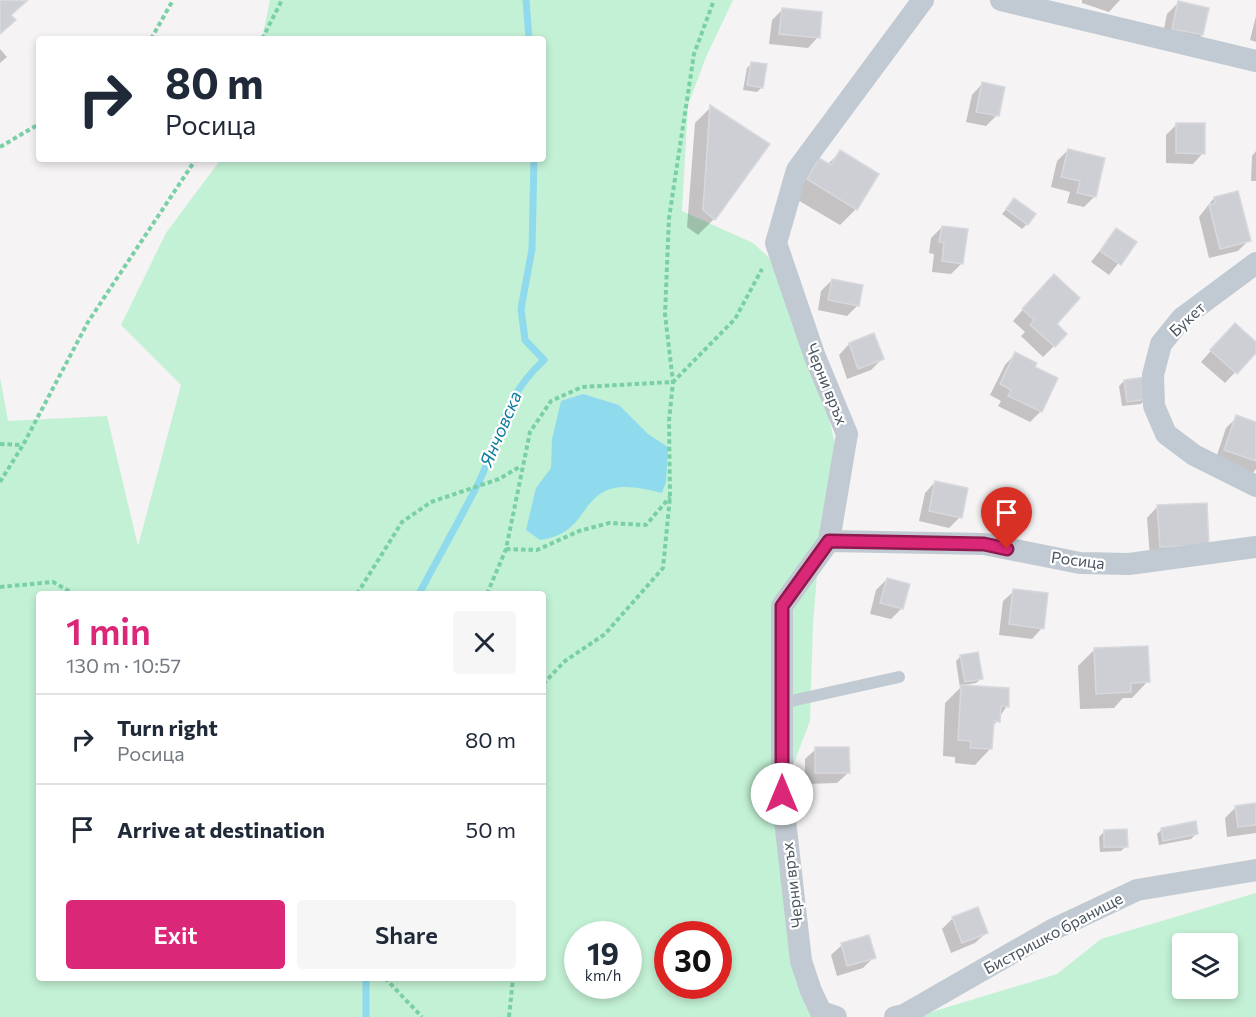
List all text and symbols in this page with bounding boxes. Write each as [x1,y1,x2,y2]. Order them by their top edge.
text: 80 m [165,56,264,108]
icon: right [66,60,144,138]
text: Росица [165,108,256,141]
street label: Букет [1165,297,1209,340]
street label: Черни връх [803,340,853,428]
water label: Янчовска [474,388,526,471]
pin [981,487,1032,549]
icon: arrive [990,496,1023,529]
street label: Росица [1050,547,1106,572]
text: 1 min [66,608,151,652]
button: close [453,611,516,674]
text: 130 m · 10:57 [66,653,181,677]
text: Turn right [117,714,218,741]
icon: right [66,723,99,756]
text: 80 m [465,726,516,753]
text: Росица [117,741,185,765]
position arrow [750,762,814,826]
icon: arrive [66,813,99,846]
text: Arrive at destination [117,816,325,843]
text: 50 m [466,816,516,843]
street label: Черни връх [777,841,806,929]
street label: Бистришко бранище [980,888,1126,977]
button: Exit [66,900,285,969]
button: Share [297,900,516,969]
speed limit sign: 30 [654,921,732,999]
map controls [1172,933,1238,999]
button: layers [1172,933,1238,999]
text: 19 [587,934,619,971]
text: km/h [585,966,621,984]

